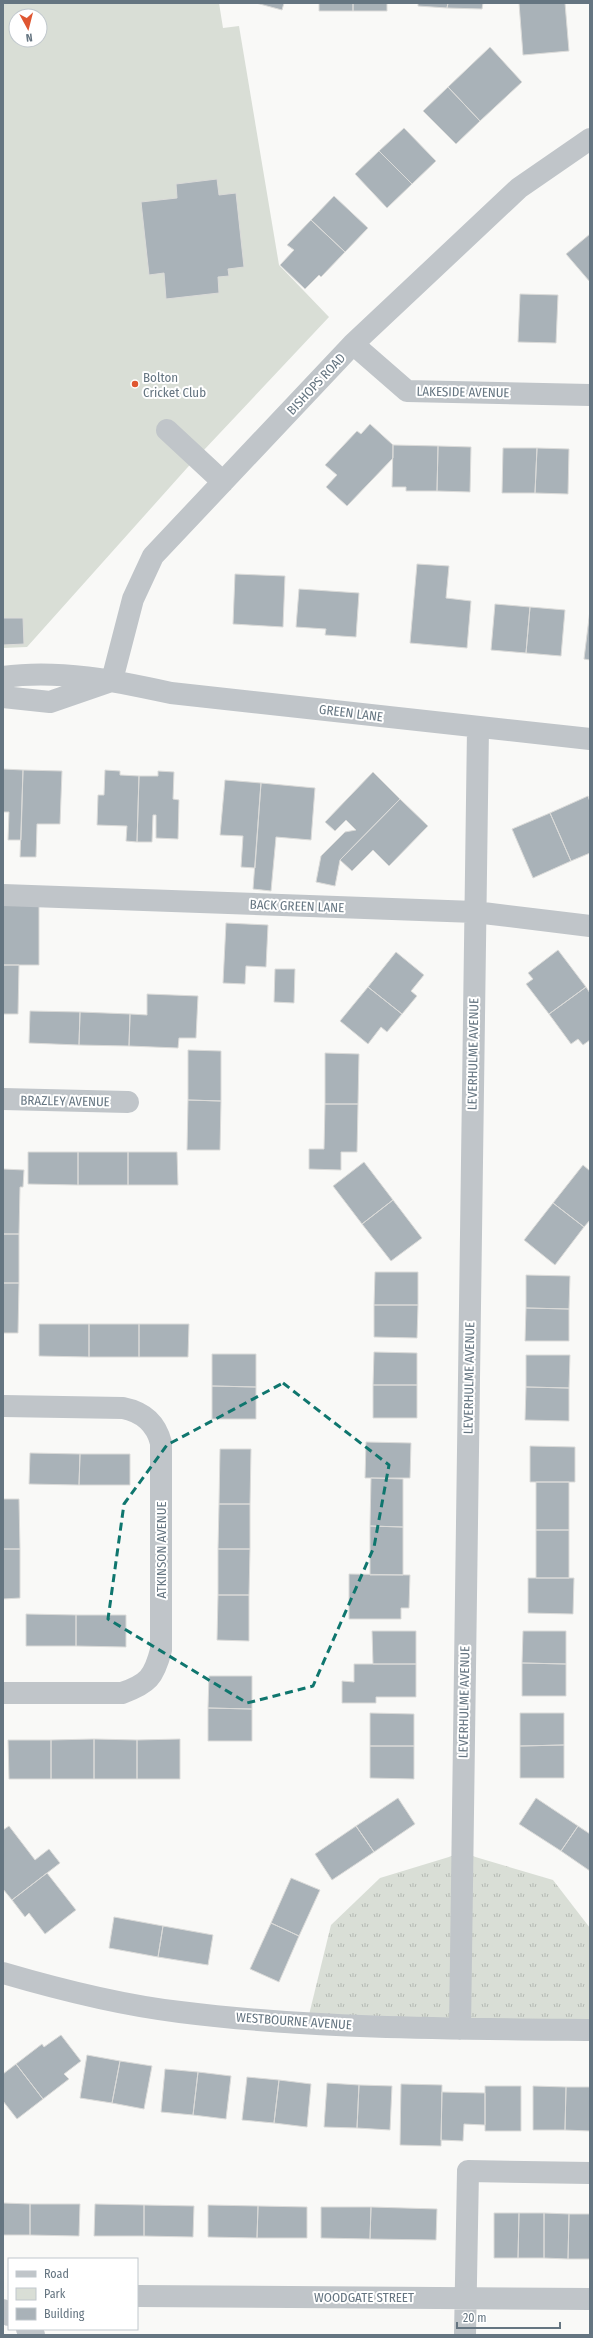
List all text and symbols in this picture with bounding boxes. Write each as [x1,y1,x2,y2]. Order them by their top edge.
north arrow [8,8,48,48]
text: N [25,31,33,44]
street label: BISHOPS ROAD [284,350,348,418]
place label: Bolton Cricket Club [143,370,206,400]
marker: Bolton Cricket Club [130,379,140,389]
street label: LAKESIDE AVENUE [416,384,510,400]
street label: GREEN LANE [318,702,384,724]
street label: BACK GREEN LANE [249,897,345,915]
street label: LEVERHULME AVENUE [465,998,481,1110]
street label: BRAZLEY AVENUE [20,1093,110,1109]
street label: LEVERHULME AVENUE [461,1322,477,1434]
street label: ATKINSON AVENUE [154,1502,169,1598]
street label: LEVERHULME AVENUE [456,1646,472,1758]
street label: WESTBOURNE AVENUE [236,2009,352,2033]
legend [8,2258,138,2330]
text: Road [44,2267,69,2281]
text: Park [44,2287,66,2301]
street label: WOODGATE STREET [314,2290,414,2305]
scale bar [457,2304,560,2330]
text: Building [44,2307,85,2321]
text: 20 m [463,2311,487,2325]

